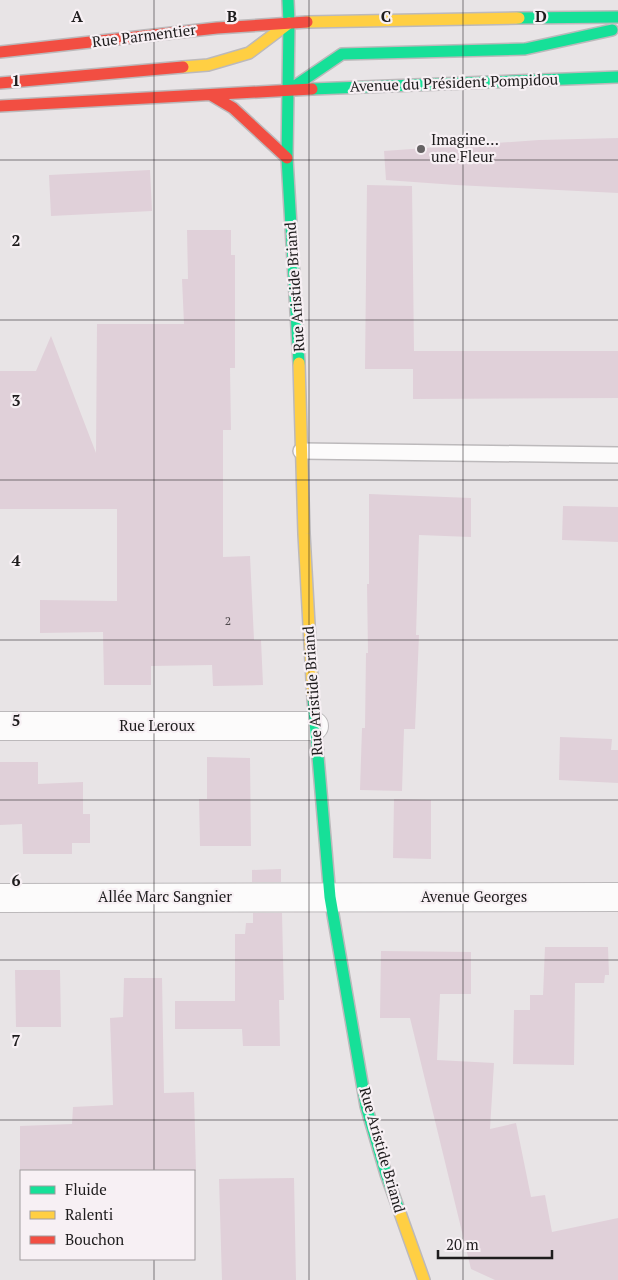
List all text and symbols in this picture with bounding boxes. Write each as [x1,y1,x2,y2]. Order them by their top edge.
text: A [71,5,83,27]
text: B [227,5,237,27]
text: C [381,5,391,27]
text: D [535,5,547,27]
street label: Rue Parmentier [91,19,197,51]
street label: Avenue du Président Pompidou [349,68,559,96]
text: 1 [11,69,21,91]
place label: Imagine... une Fleur [431,129,499,166]
marker: Imagine... une Fleur [415,143,427,155]
street label: Rue Aristide Briand [279,222,309,353]
text: 2 [11,229,21,251]
text: 3 [11,389,21,411]
text: 4 [11,549,21,571]
house number: 2 [225,613,231,628]
street label: Rue Aristide Briand [297,626,327,757]
text: 5 [11,709,21,731]
street label: Rue Leroux [119,715,195,735]
text: 6 [11,869,21,891]
street label: Allée Marc Sangnier [98,886,232,906]
street label: Avenue Georges [421,886,527,906]
text: 7 [11,1029,21,1051]
street label: Rue Aristide Briand [355,1084,410,1215]
legend [20,1170,195,1260]
text: Fluide [65,1179,107,1199]
text: Ralenti [65,1204,113,1224]
scale bar [438,1228,552,1260]
text: Bouchon [65,1229,124,1249]
text: 20 m [446,1234,479,1254]

